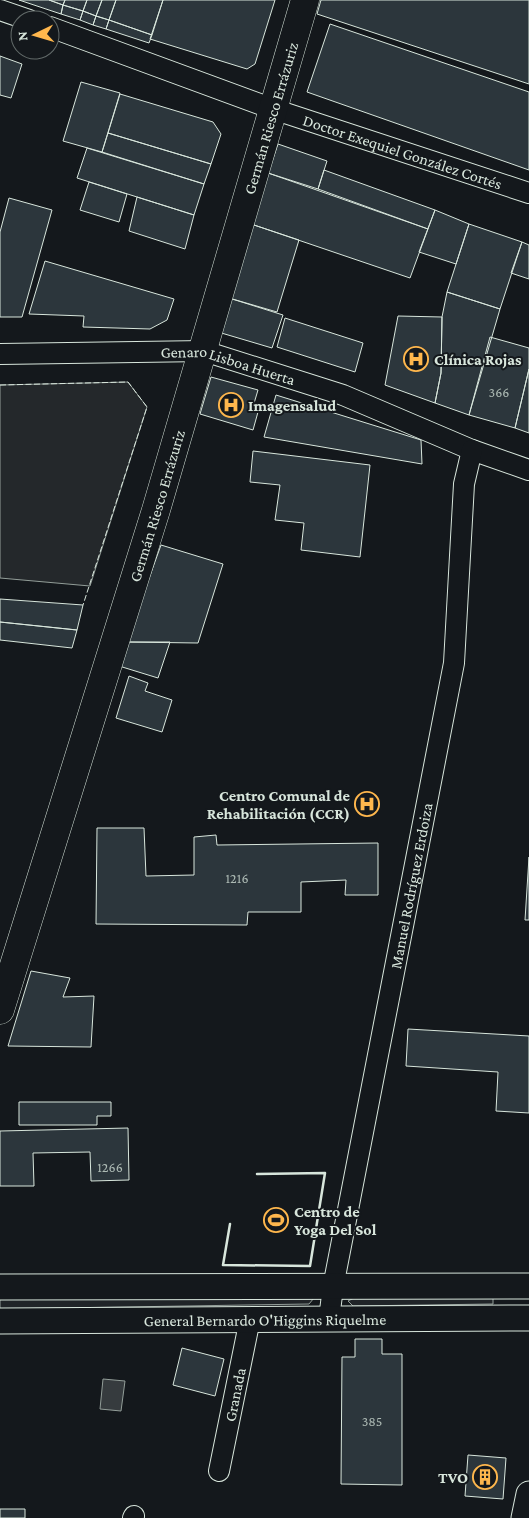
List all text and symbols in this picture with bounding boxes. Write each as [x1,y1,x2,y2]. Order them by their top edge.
north arrow [10,10,60,60]
text: N [14,30,30,42]
street label: Germán Riesco Errázuriz [240,40,301,196]
street label: Doctor Exequiel González Cortés [301,111,504,192]
street label: Genaro Lisboa Huerta [161,342,298,388]
hospital icon: Clínica Rojas [403,346,429,372]
place label: Clínica Rojas [434,351,522,369]
house number: 366 [489,384,509,400]
hospital icon: Imagensalud [218,392,244,418]
place label: Imagensalud [248,397,336,414]
street label: Germán Riesco Errázuriz [126,428,188,584]
place label: Centro Comunal de Rehabilitación (CCR) [207,787,351,823]
hospital icon: Centro Comunal de Rehabilitación (CCR) [354,791,380,817]
street label: Manuel Rodríguez Erdoiza [386,801,435,970]
house number: 1216 [225,870,249,886]
house number: 1266 [97,1159,123,1175]
place label: Centro de Yoga Del Sol [294,1203,377,1238]
sports icon: Centro de Yoga Del Sol [263,1207,289,1233]
street label: General Bernardo O'Higgins Riquelme [144,1310,386,1329]
street label: Granada [221,1365,249,1423]
house number: 385 [362,1413,382,1429]
building icon: TVO [472,1464,498,1490]
place label: TVO [438,1469,468,1486]

